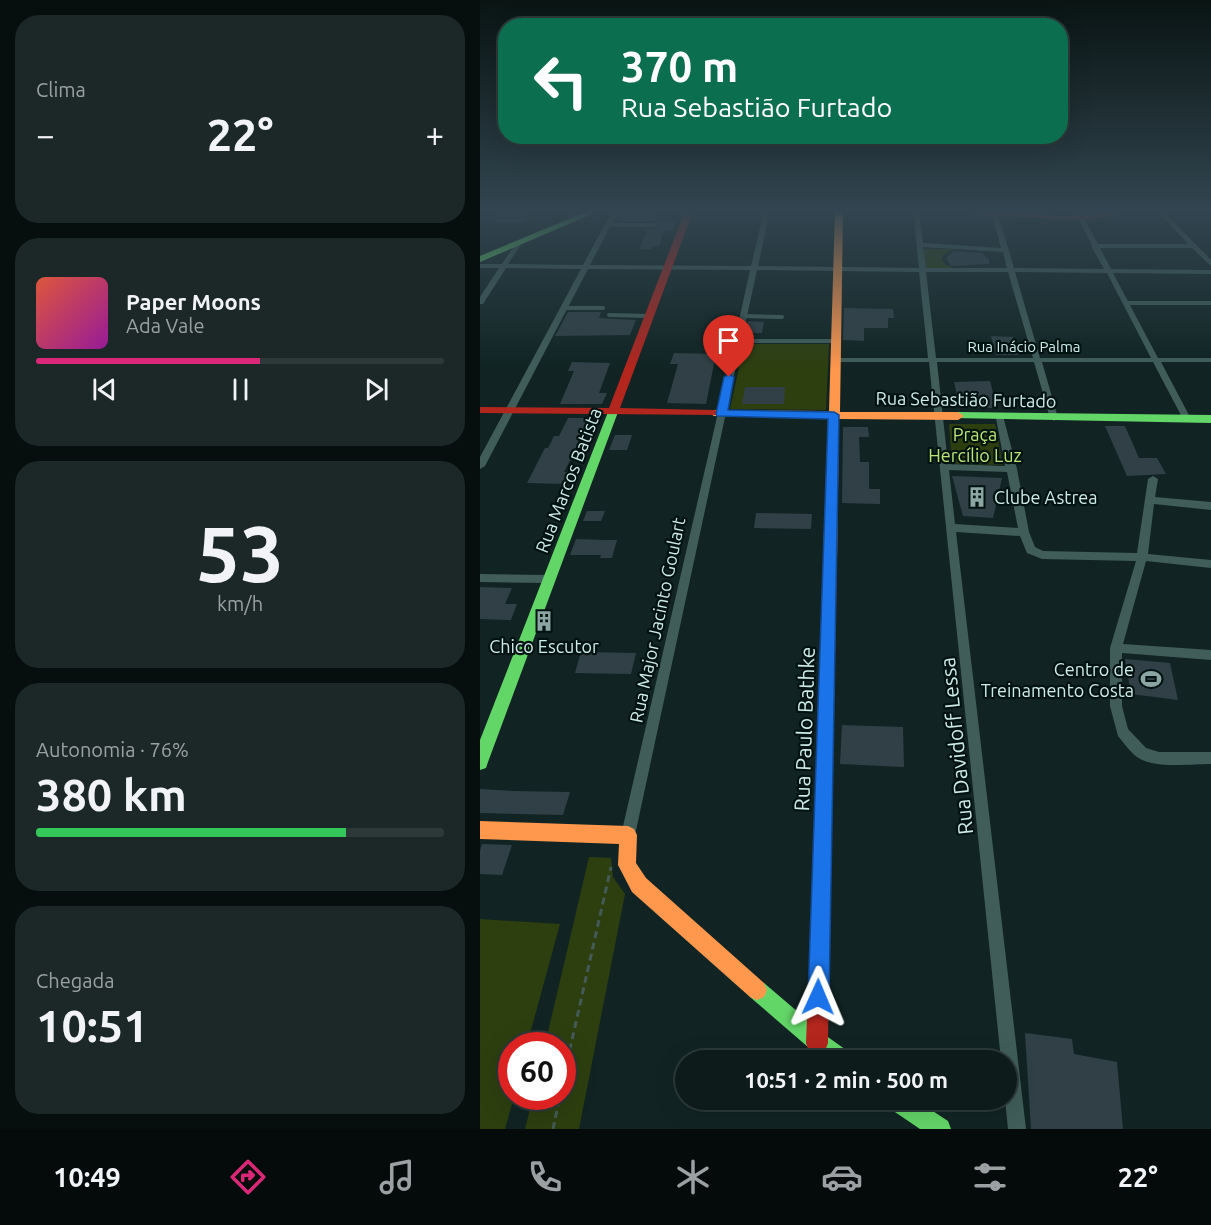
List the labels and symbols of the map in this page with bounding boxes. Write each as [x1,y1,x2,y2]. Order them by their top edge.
pin [703,315,754,377]
street label: Rua Inácio Palma [967,338,1081,355]
street label: Rua Sebastião Furtado [875,387,1057,411]
street label: Rua Marcos Batista [531,405,605,555]
park label: Praça Hercílio Luz [928,424,1022,465]
building icon: Clube Astrea [965,485,989,509]
place label: Clube Astrea [994,487,1097,507]
street label: Rua Major Jacinto Goulart [625,516,689,724]
building icon: Chico Escutor [532,609,556,633]
place label: Chico Escutor [489,636,599,656]
street label: Rua Paulo Bathke [789,646,819,812]
street label: Rua Davidoff Lessa [935,656,977,836]
place label: Centro de Treinamento Costa [981,659,1134,700]
sports icon: Centro de Treinamento Costa [1139,667,1163,691]
position arrow [786,965,850,1029]
speed limit sign: 60 [498,1032,576,1110]

